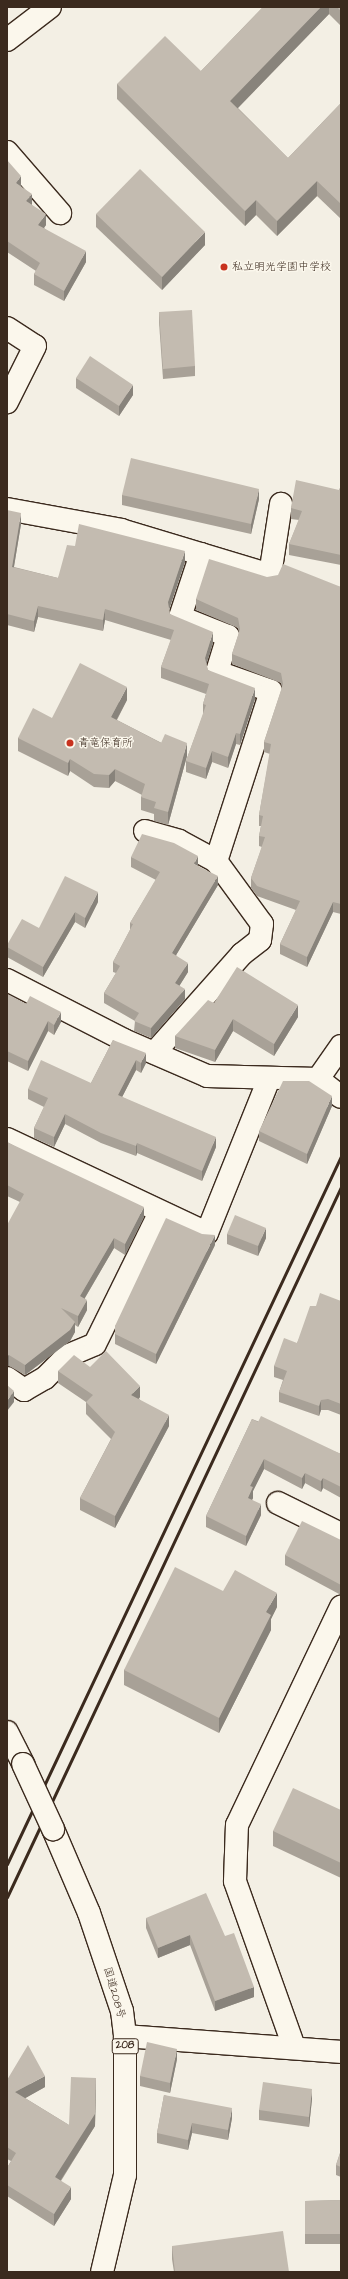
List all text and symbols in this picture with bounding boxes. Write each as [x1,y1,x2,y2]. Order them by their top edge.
place label: 私立明光学園中学校 [232,260,331,274]
marker: 私立明光学園中学校 [219,262,229,272]
place label: 青竜保育所 [78,736,133,750]
marker: 青竜保育所 [65,738,75,748]
street label: 国道208号 [100,1966,128,2020]
road number: 208 [111,2038,139,2054]

